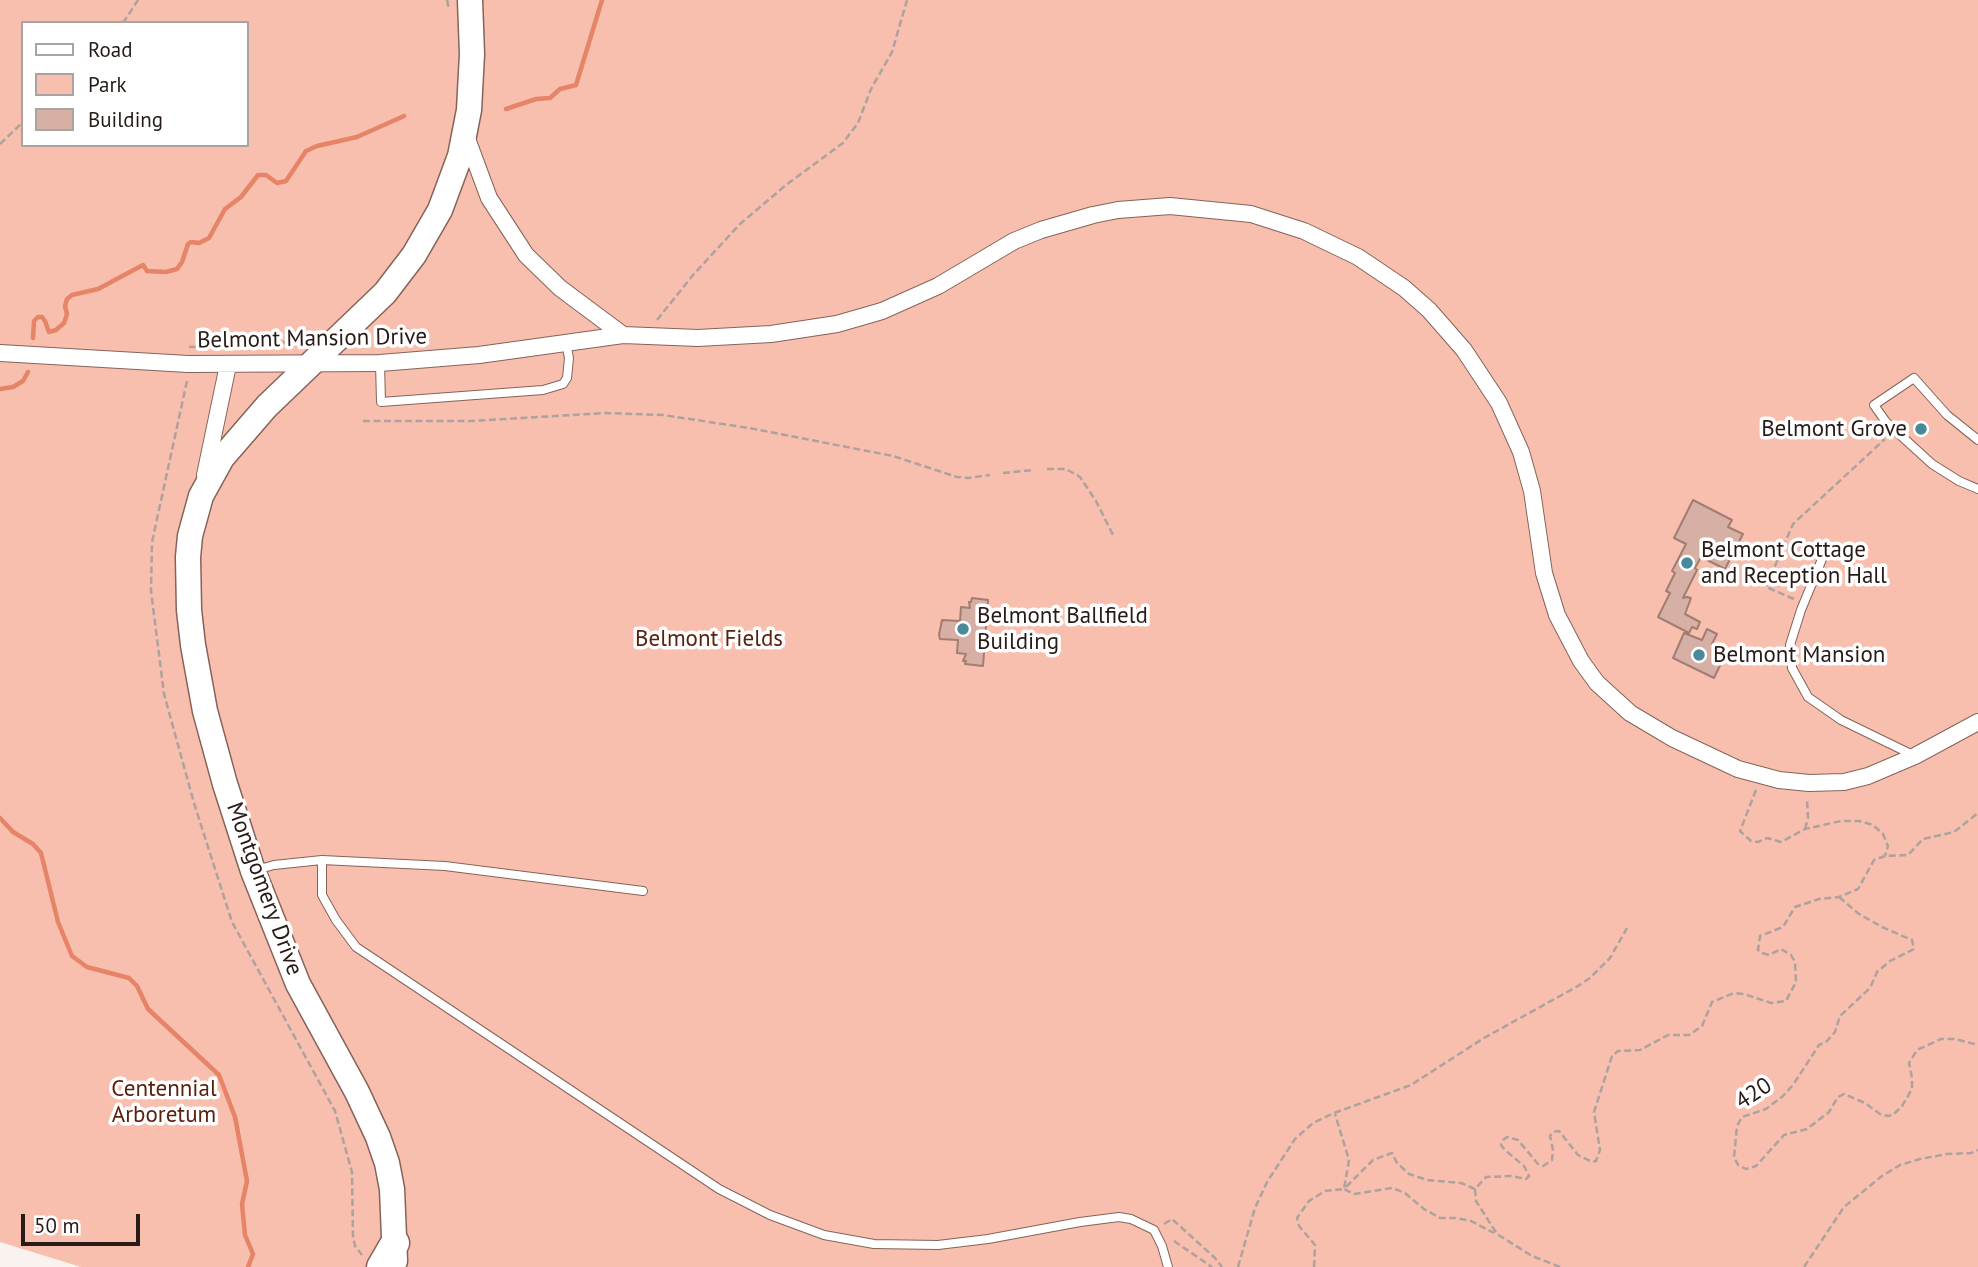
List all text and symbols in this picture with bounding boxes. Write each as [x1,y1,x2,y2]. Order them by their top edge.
legend [21,21,248,147]
text: Road [88,36,132,63]
text: Park [88,71,127,98]
text: Building [88,106,163,133]
street label: Belmont Mansion Drive [197,323,427,355]
place label: Belmont Grove [1761,415,1907,443]
marker: Belmont Grove [1913,421,1929,437]
place label: Belmont Cottage and Reception Hall [1701,536,1887,590]
marker: Belmont Cottage and Reception Hall [1679,555,1695,571]
place label: Belmont Ballfield Building [977,602,1148,656]
marker: Belmont Ballfield Building [955,621,971,637]
park label: Belmont Fields [635,625,783,653]
place label: Belmont Mansion [1713,641,1885,669]
marker: Belmont Mansion [1691,647,1707,663]
street label: Montgomery Drive [220,799,308,979]
street label: 420 [1731,1072,1777,1116]
park label: Centennial Arboretum [111,1075,217,1129]
scale bar [24,1200,144,1244]
text: 50 m [34,1212,80,1239]

